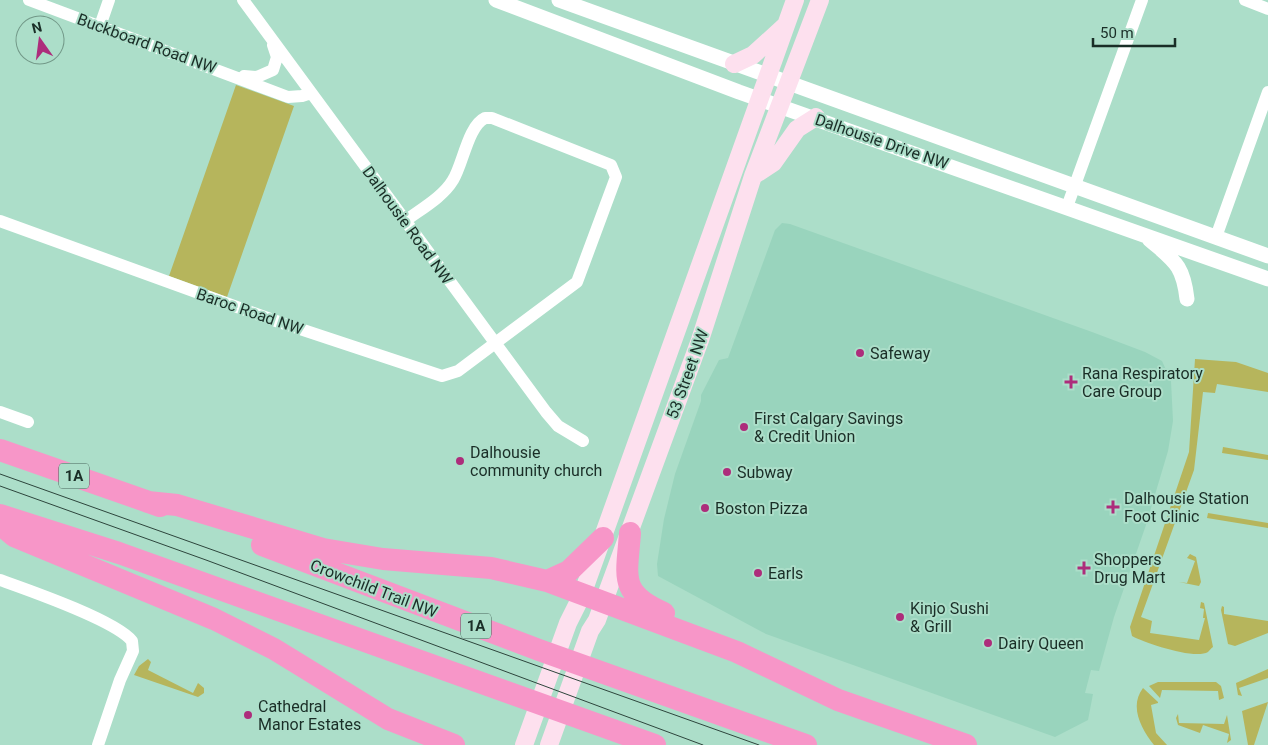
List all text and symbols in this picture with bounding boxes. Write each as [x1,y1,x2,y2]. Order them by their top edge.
street label: Buckboard Road NW [75,9,219,77]
north arrow [15,15,65,65]
scale bar [1093,15,1176,47]
text: N [30,18,44,36]
text: 50 m [1100,24,1134,42]
street label: Dalhousie Drive NW [813,110,951,173]
street label: Dalhousie Road NW [359,163,457,288]
street label: Baroc Road NW [194,284,306,339]
street label: 53 Street NW [663,327,712,421]
place label: Safeway [870,344,931,363]
marker: Safeway [854,347,866,359]
place label: Rana Respiratory Care Group [1082,364,1203,401]
marker: Rana Respiratory Care Group [1064,375,1078,389]
place label: First Calgary Savings & Credit Union [754,409,903,446]
marker: First Calgary Savings & Credit Union [738,421,750,433]
place label: Dalhousie community church [470,443,602,480]
marker: Dalhousie community church [454,455,466,467]
place label: Subway [737,463,793,482]
road number: 1A [59,464,89,488]
marker: Subway [721,466,733,478]
place label: Dalhousie Station Foot Clinic [1124,489,1249,526]
place label: Boston Pizza [715,499,808,518]
marker: Dalhousie Station Foot Clinic [1106,500,1120,514]
marker: Boston Pizza [699,502,711,514]
place label: Shoppers Drug Mart [1094,550,1165,587]
street label: Crowchild Trail NW [308,555,440,621]
marker: Shoppers Drug Mart [1078,562,1090,574]
place label: Earls [768,564,803,583]
marker: Earls [752,567,764,579]
place label: Kinjo Sushi & Grill [910,599,989,636]
marker: Kinjo Sushi & Grill [894,611,906,623]
road number: 1A [461,614,491,638]
place label: Dairy Queen [998,634,1084,653]
marker: Dairy Queen [982,637,994,649]
place label: Cathedral Manor Estates [258,697,361,734]
marker: Cathedral Manor Estates [242,709,254,721]

